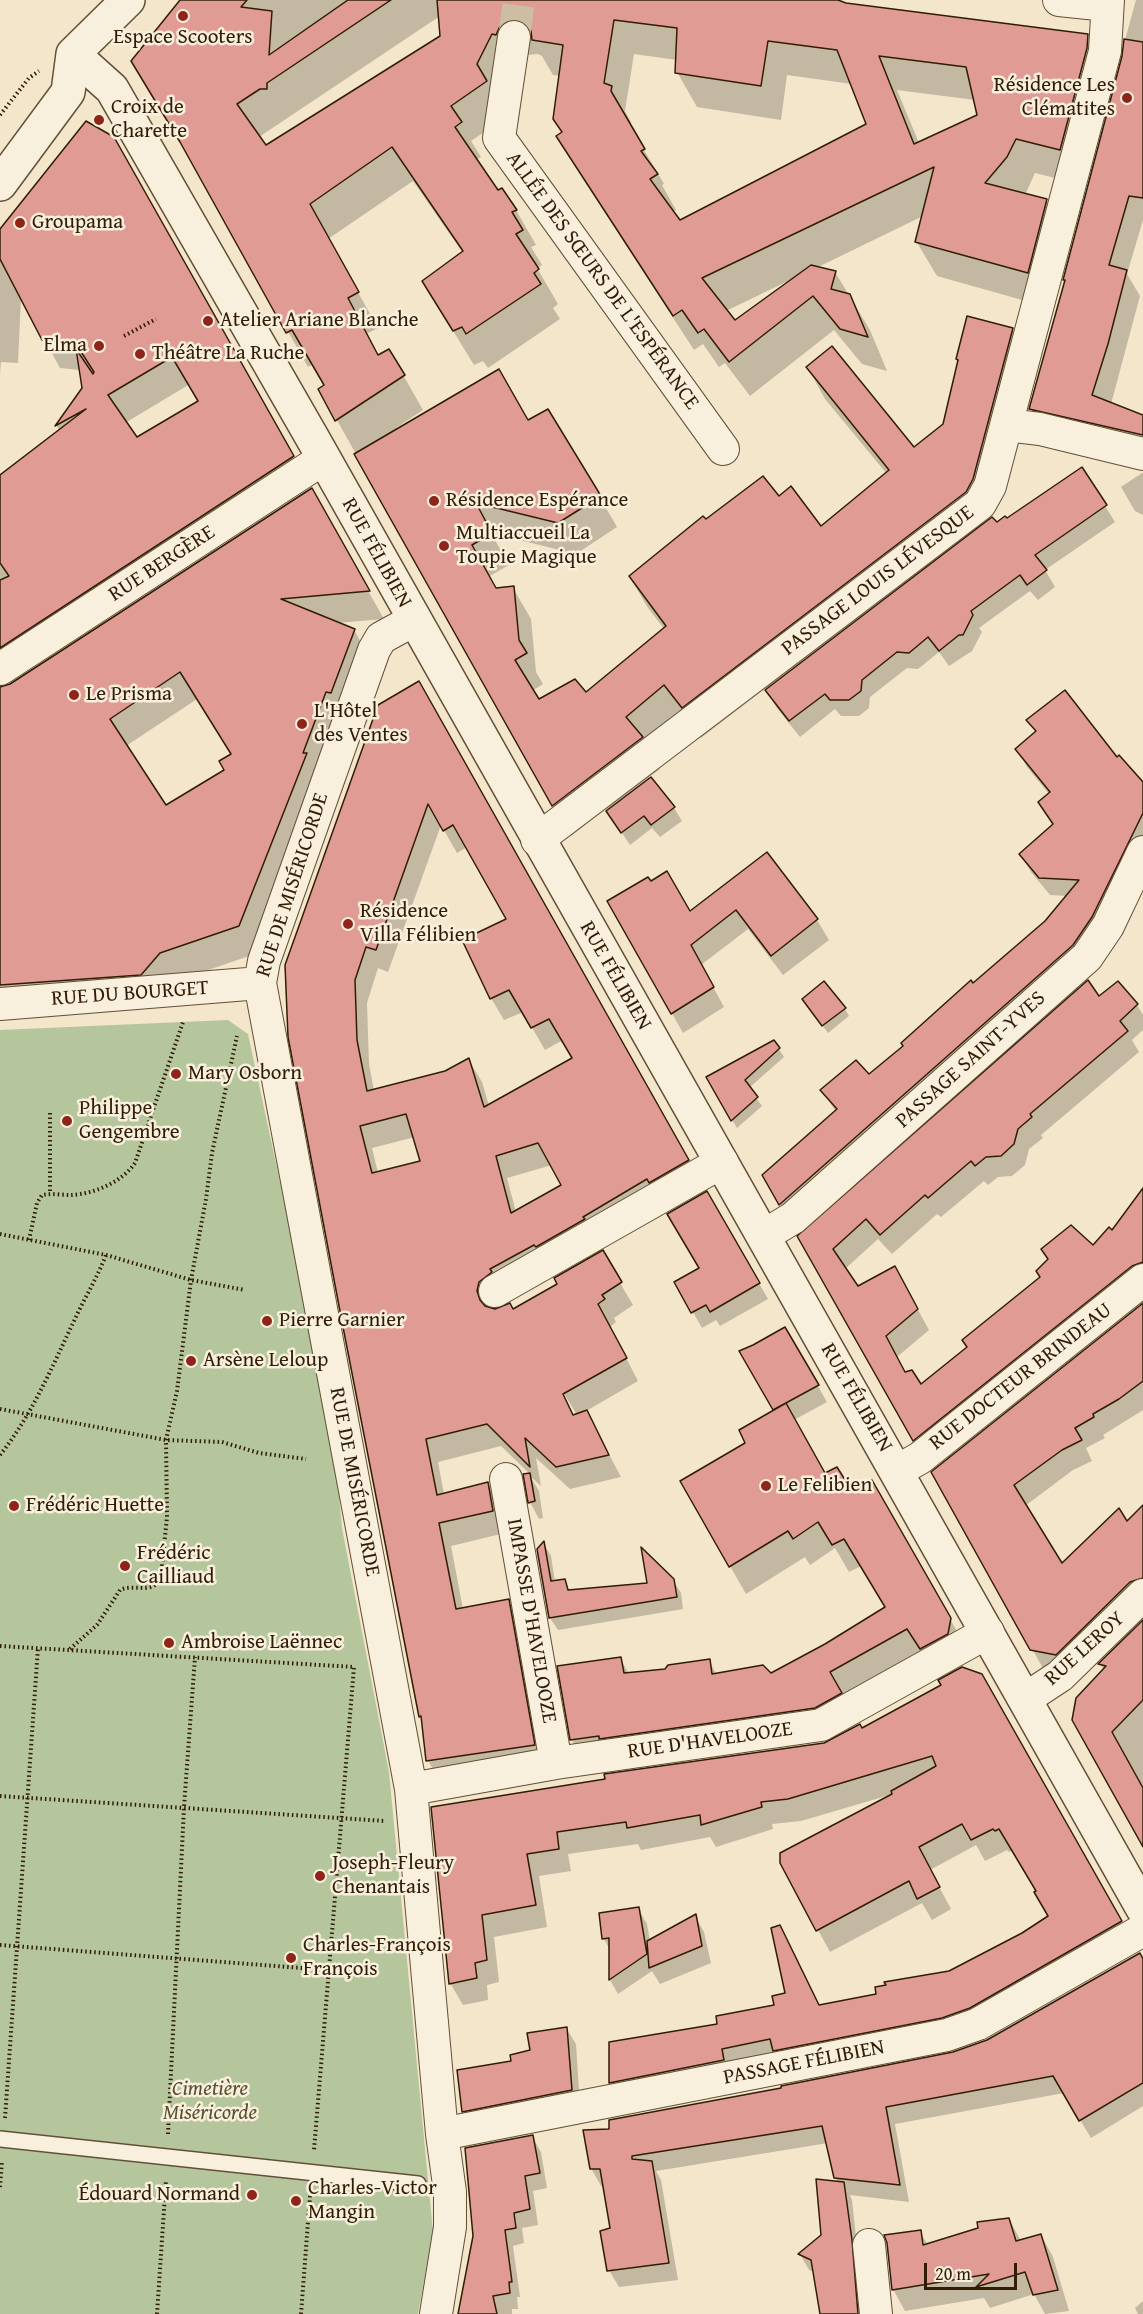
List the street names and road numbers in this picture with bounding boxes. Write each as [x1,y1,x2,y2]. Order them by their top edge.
street label: ALLÉE DES SŒURS DE L'ESPÉRANCE [500,147,704,415]
street label: RUE FÉLIBIEN [336,494,416,612]
street label: PASSAGE LOUIS LÉVESQUE [777,500,979,662]
street label: RUE BERGÈRE [104,520,220,608]
street label: RUE DE MISÉRICORDE [251,790,335,980]
street label: RUE FÉLIBIEN [574,917,656,1035]
street label: RUE DU BOURGET [50,976,210,1012]
street label: PASSAGE SAINT-YVES [891,986,1051,1134]
street label: RUE DOCTEUR BRINDEAU [925,1298,1117,1456]
street label: RUE FÉLIBIEN [815,1339,897,1457]
street label: RUE DE MISÉRICORDE [323,1385,385,1579]
street label: IMPASSE D'HAVELOOZE [501,1517,561,1725]
street label: RUE LEROY [1040,1607,1130,1691]
street label: RUE D'HAVELOOZE [626,1717,794,1765]
street label: PASSAGE FÉLIBIEN [721,2035,887,2091]

